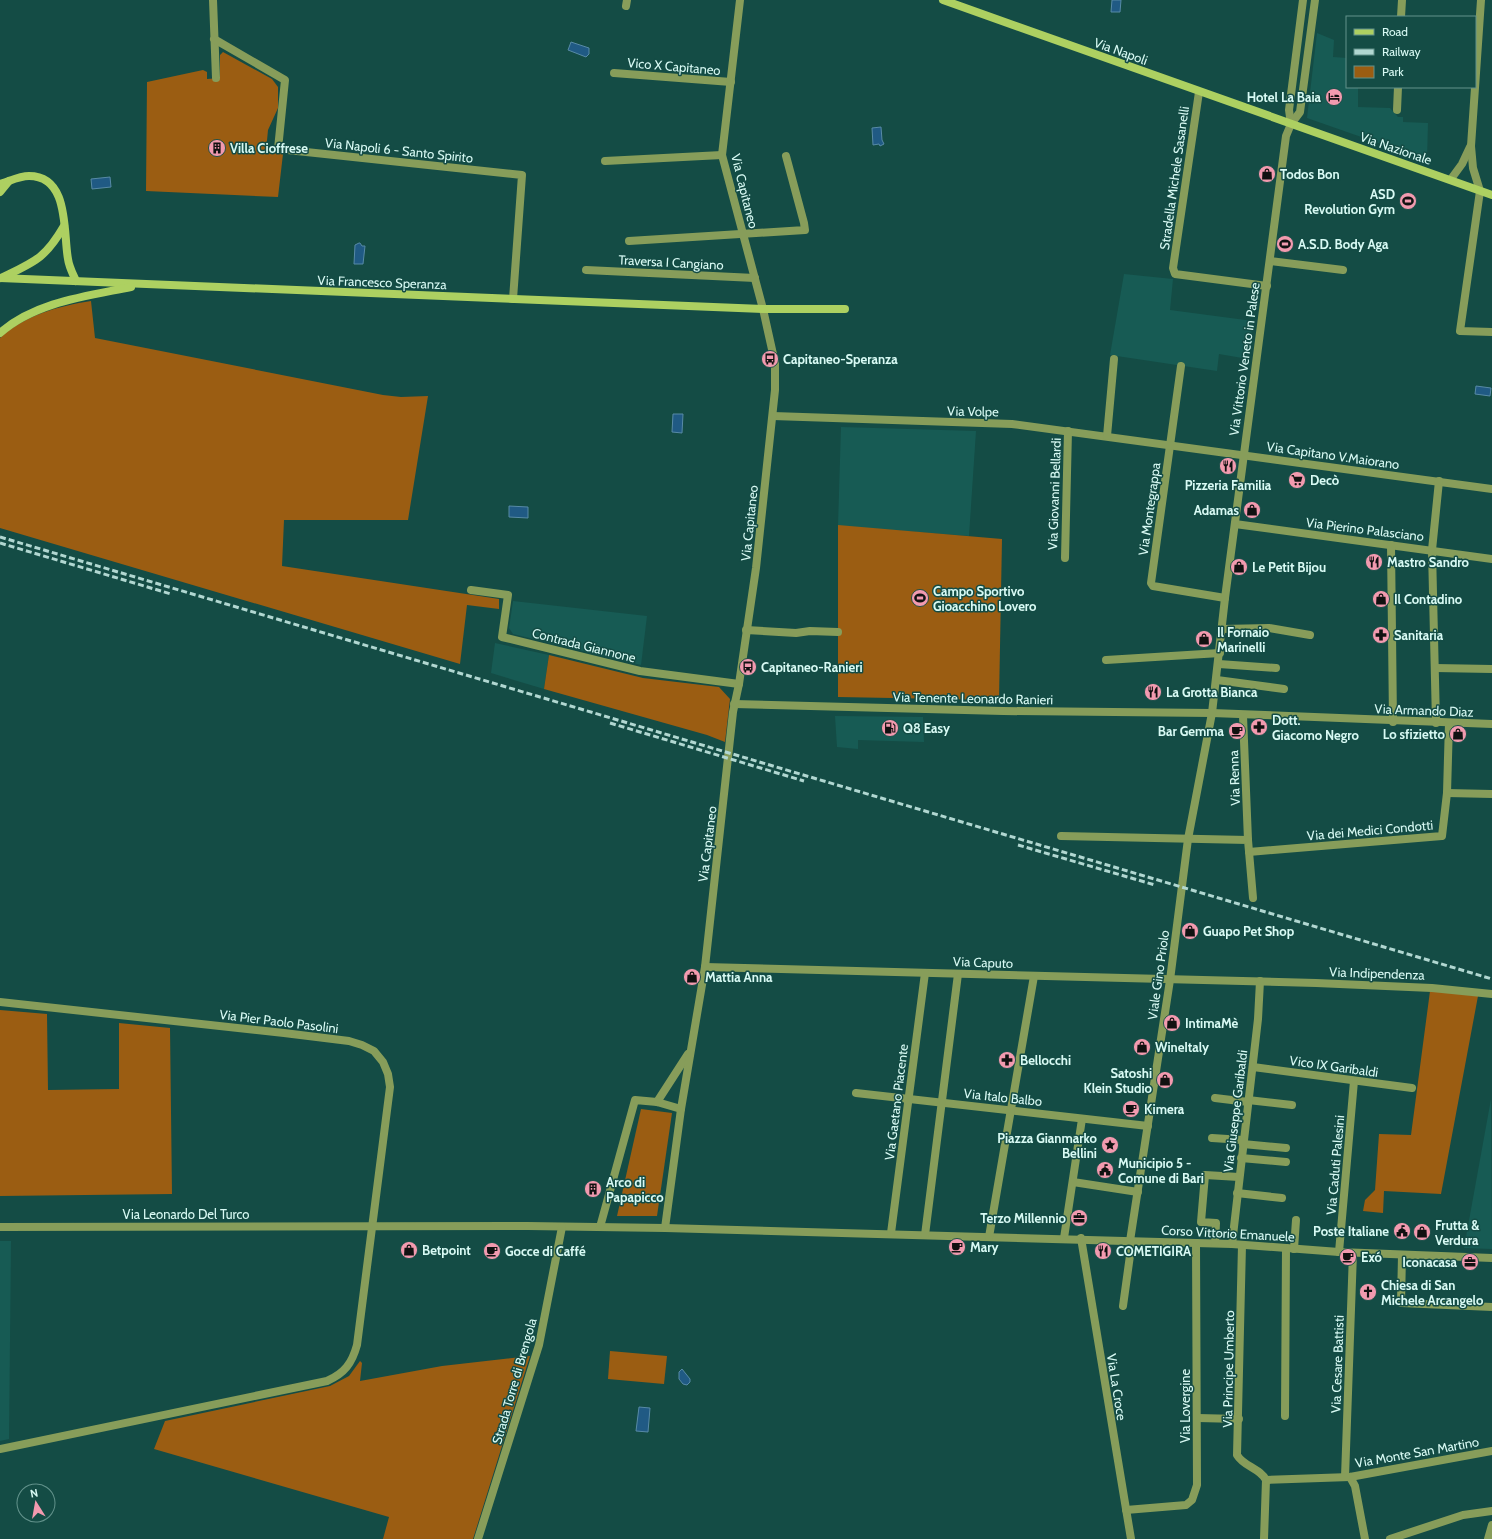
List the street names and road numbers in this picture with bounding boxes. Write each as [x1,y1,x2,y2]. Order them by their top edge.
street label: Via Napoli [1092,34,1150,68]
street label: Vico X Capitaneo [627,54,721,78]
street label: Stradella Michele Sasanelli [1156,105,1192,251]
street label: Via Nazionale [1358,128,1434,168]
street label: Via Napoli 6 - Santo Spirito [324,134,474,166]
street label: Via Capitaneo [728,152,762,230]
street label: Traversa I Cangiano [618,251,724,273]
street label: Via Francesco Speranza [317,272,448,292]
street label: Via Vittorio Veneto in Palese [1225,281,1263,437]
street label: Via Volpe [947,403,999,419]
street label: Via Giovanni Bellardi [1044,438,1064,550]
street label: Via Capitano V.Maiorano [1266,438,1400,472]
street label: Via Montegrappa [1135,461,1164,556]
street label: Via Capitaneo [737,484,761,562]
street label: Via Pierino Palasciano [1305,514,1425,544]
street label: Contrada Giannone [530,624,638,666]
street label: Via Tenente Leonardo Ranieri [893,689,1053,707]
street label: Via Armando Diaz [1374,700,1474,720]
street label: Via Renna [1225,749,1243,806]
street label: Via Capitaneo [694,805,720,883]
street label: Via dei Medici Condotti [1306,817,1434,843]
street label: Viale Gino Priolo [1144,929,1172,1021]
street label: Via Caputo [953,953,1013,971]
street label: Via Indipendenza [1329,963,1426,983]
street label: Via Pier Paolo Pasolini [219,1006,339,1036]
street label: Via Gaetano Piacente [881,1043,911,1161]
street label: Via Giuseppe Garibaldi [1220,1049,1250,1173]
street label: Vico IX Garibaldi [1289,1052,1379,1080]
street label: Via Italo Balbo [963,1085,1043,1109]
street label: Via Caduti Palesini [1323,1114,1347,1216]
street label: Via Leonardo Del Turco [123,1206,249,1222]
street label: Corso Vittorio Emanuele [1161,1222,1296,1245]
street label: Via Principe Umberto [1219,1310,1237,1428]
street label: Strada Torre di Brengola [488,1315,540,1446]
street label: Via Cesare Battisti [1327,1315,1347,1413]
street label: Via La Croce [1104,1352,1130,1422]
street label: Via Lovergine [1177,1369,1193,1443]
street label: Via Monte San Martino [1354,1433,1480,1471]

